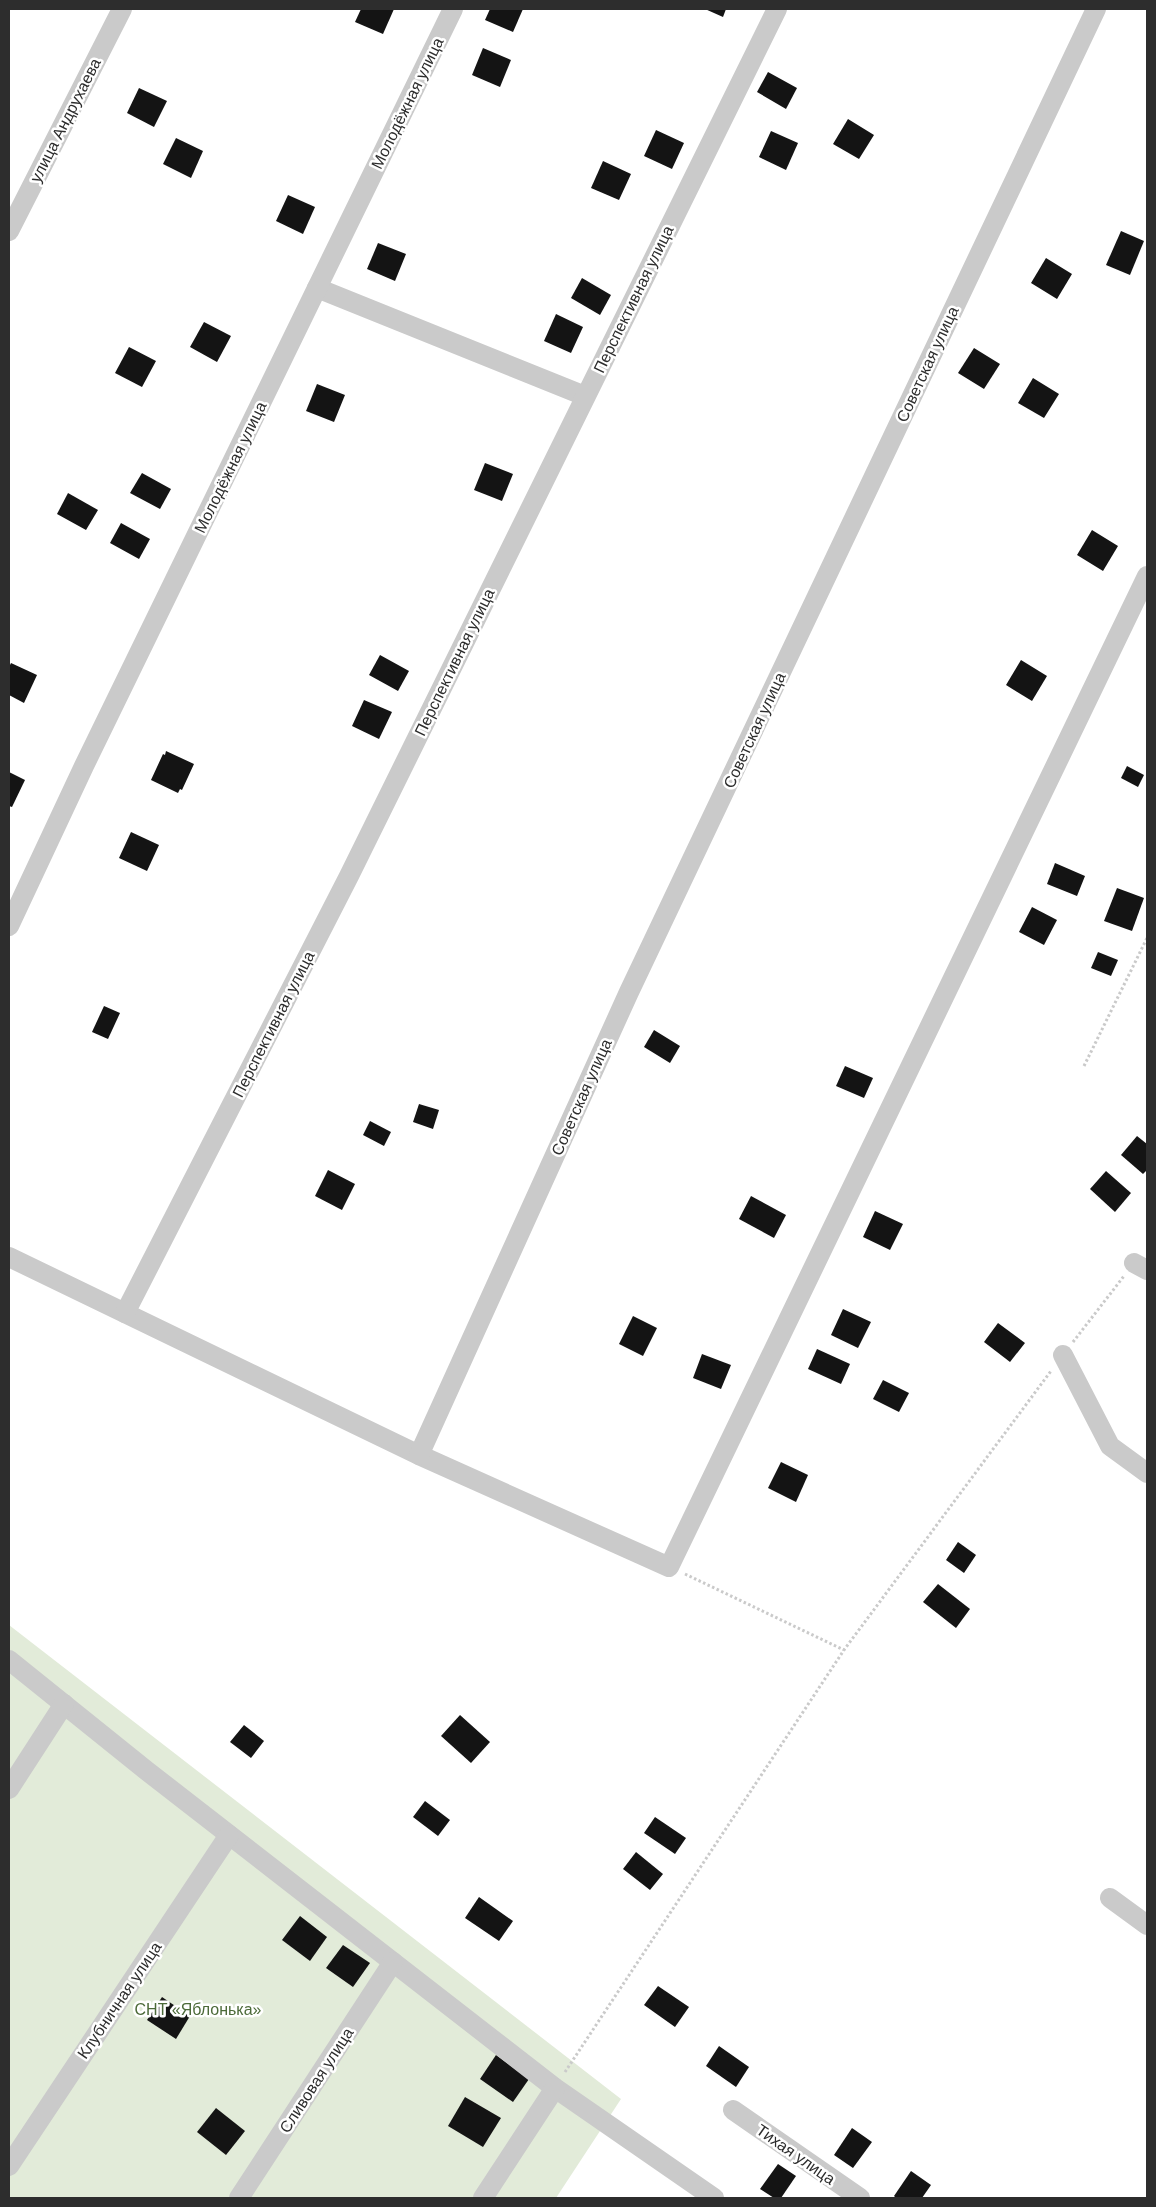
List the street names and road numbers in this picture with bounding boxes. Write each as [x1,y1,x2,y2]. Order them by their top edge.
street label: Молодёжная улица [368,35,447,172]
street label: улица Андрухаева [27,55,104,185]
street label: Перспективная улица [590,223,677,376]
street label: Советская улица [893,304,962,425]
street label: Молодёжная улица [191,399,270,536]
street label: Перспективная улица [411,586,498,739]
street label: Советская улица [720,670,789,791]
street label: Перспективная улица [229,948,318,1100]
street label: Советская улица [548,1036,615,1158]
street label: Клубничная улица [74,1939,165,2062]
street label: Сливовая улица [276,2025,357,2136]
street label: Тихая улица [753,2121,838,2188]

